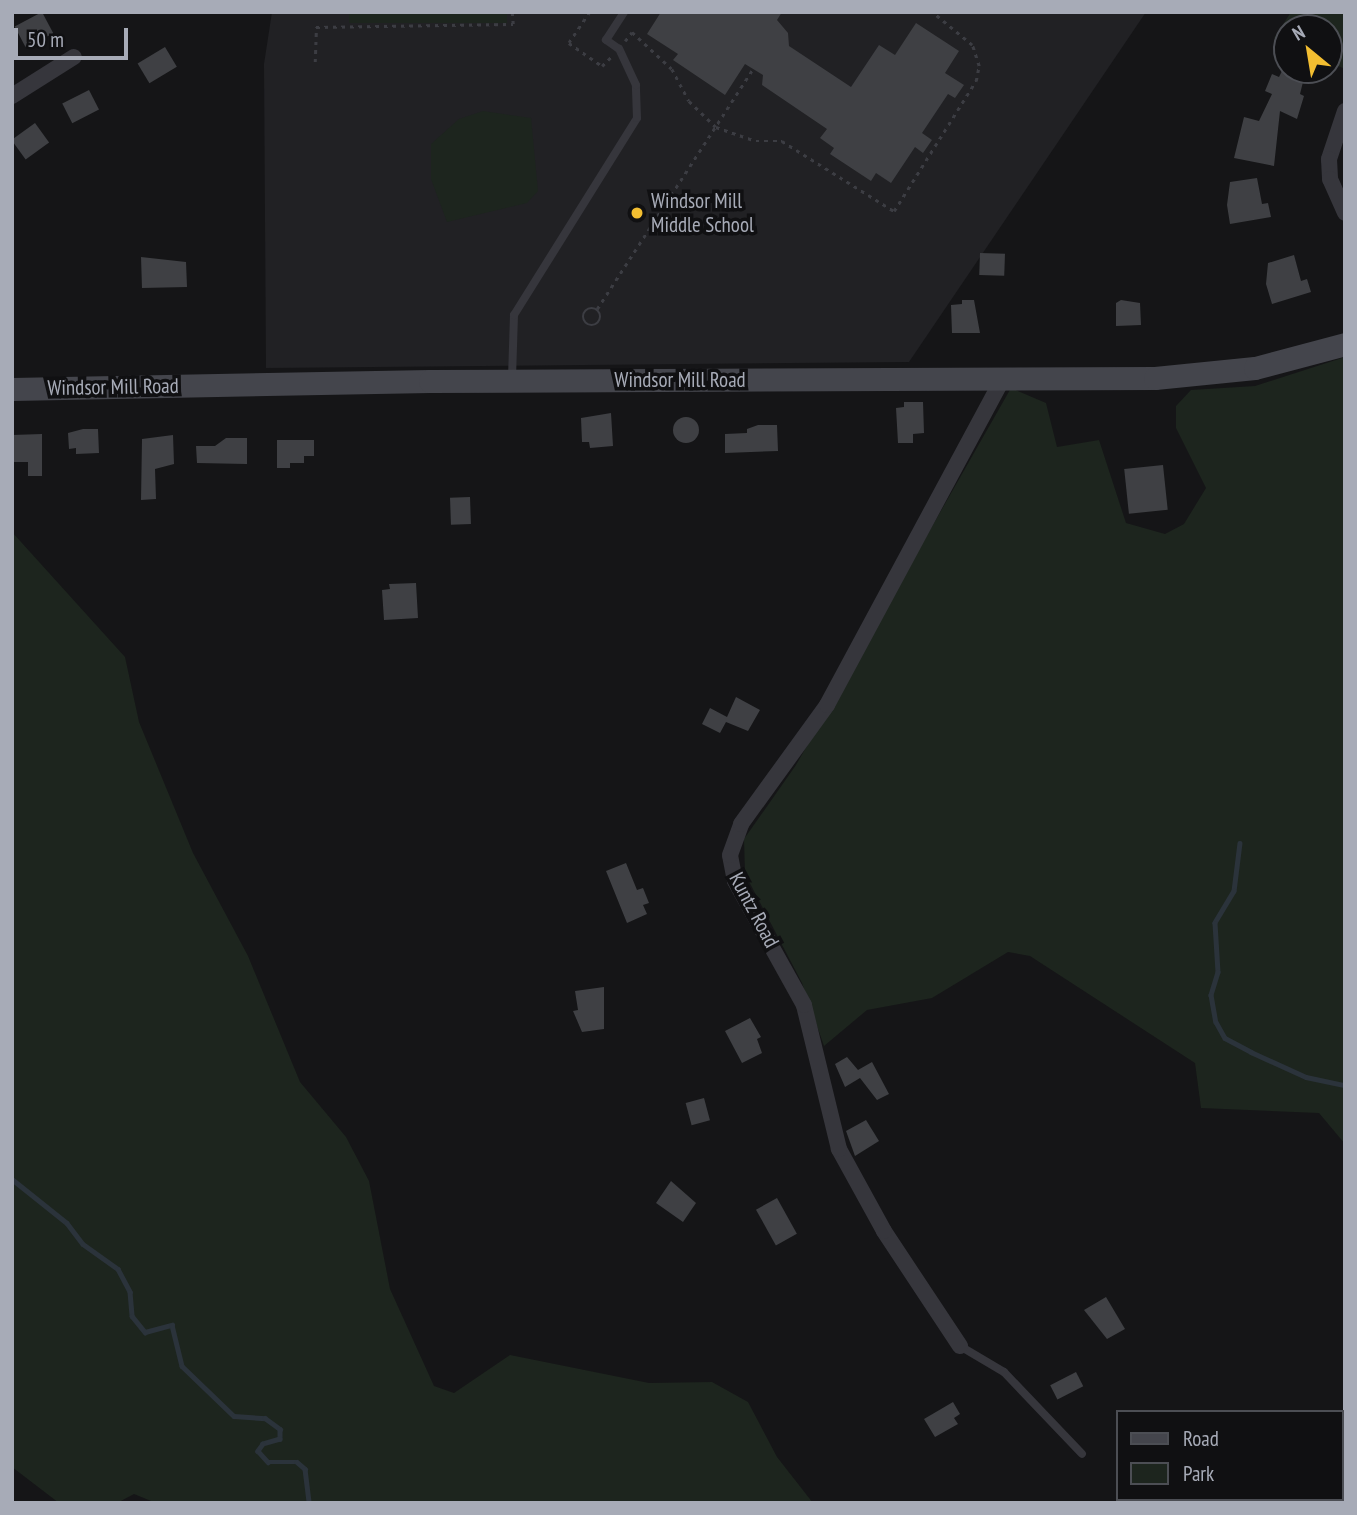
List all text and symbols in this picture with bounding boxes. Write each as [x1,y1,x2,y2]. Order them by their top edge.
scale bar [18,14,131,58]
north arrow [1273,14,1343,84]
text: N [1288,20,1309,46]
text: 50 m [27,26,64,53]
place label: Windsor Mill Middle School [651,188,754,238]
marker: Windsor Mill Middle School [629,205,645,221]
street label: Windsor Mill Road [614,367,746,393]
street label: Windsor Mill Road [47,373,179,401]
street label: Kuntz Road [724,868,784,952]
legend [1116,1410,1343,1501]
text: Road [1183,1425,1219,1452]
text: Park [1183,1460,1214,1487]

